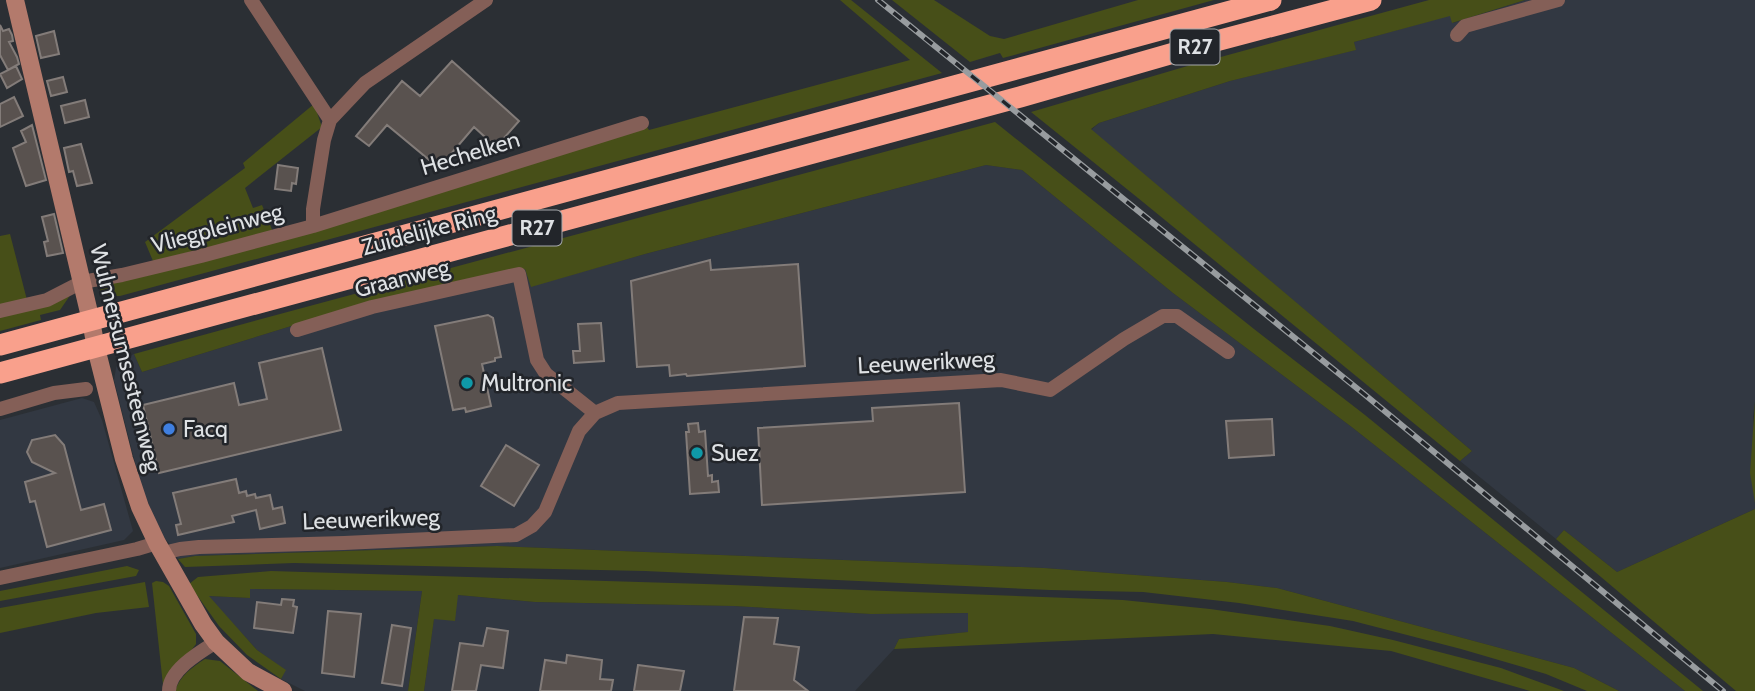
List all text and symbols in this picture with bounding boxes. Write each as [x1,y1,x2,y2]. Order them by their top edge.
road number: R27 [1170,30,1220,64]
street label: Hechelken [417,125,523,181]
street label: Vliegpleinweg [148,197,286,259]
street label: Zuidelijke Ring [359,198,500,261]
road number: R27 [512,210,562,246]
street label: Wulmersumsesteenweg [84,241,168,475]
street label: Graanweg [352,253,453,303]
street label: Leeuwerikweg [857,344,996,380]
place label: Multronic [481,369,572,397]
marker: Multronic [459,375,475,391]
place label: Facq [183,415,228,443]
marker: Facq [161,421,177,437]
place label: Suez [711,439,759,467]
marker: Suez [689,445,705,461]
street label: Leeuwerikweg [302,503,441,535]

